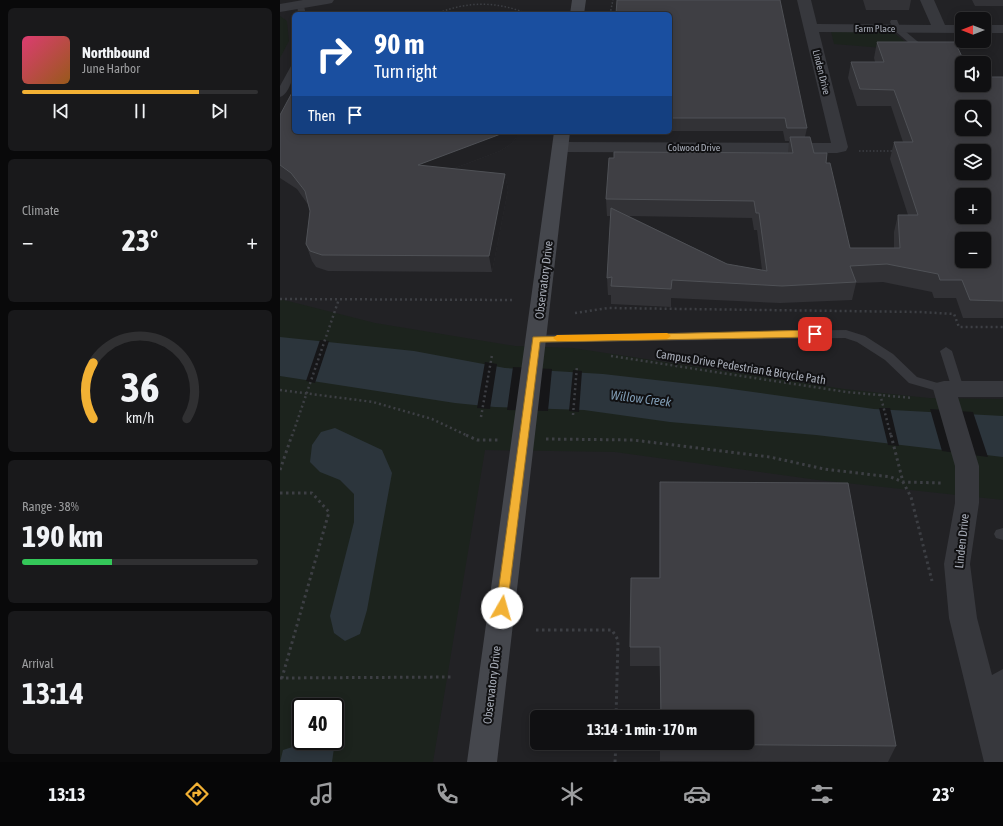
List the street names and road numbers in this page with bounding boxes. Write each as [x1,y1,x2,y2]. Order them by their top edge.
street label: Farm Place [855,23,896,34]
street label: Linden Drive [811,49,833,96]
street label: Colwood Drive [668,142,721,153]
street label: Observatory Drive [532,240,556,320]
street label: Campus Drive Pedestrian & Bicycle Path [655,347,827,387]
street label: Linden Drive [952,513,972,569]
street label: Observatory Drive [480,645,504,725]

